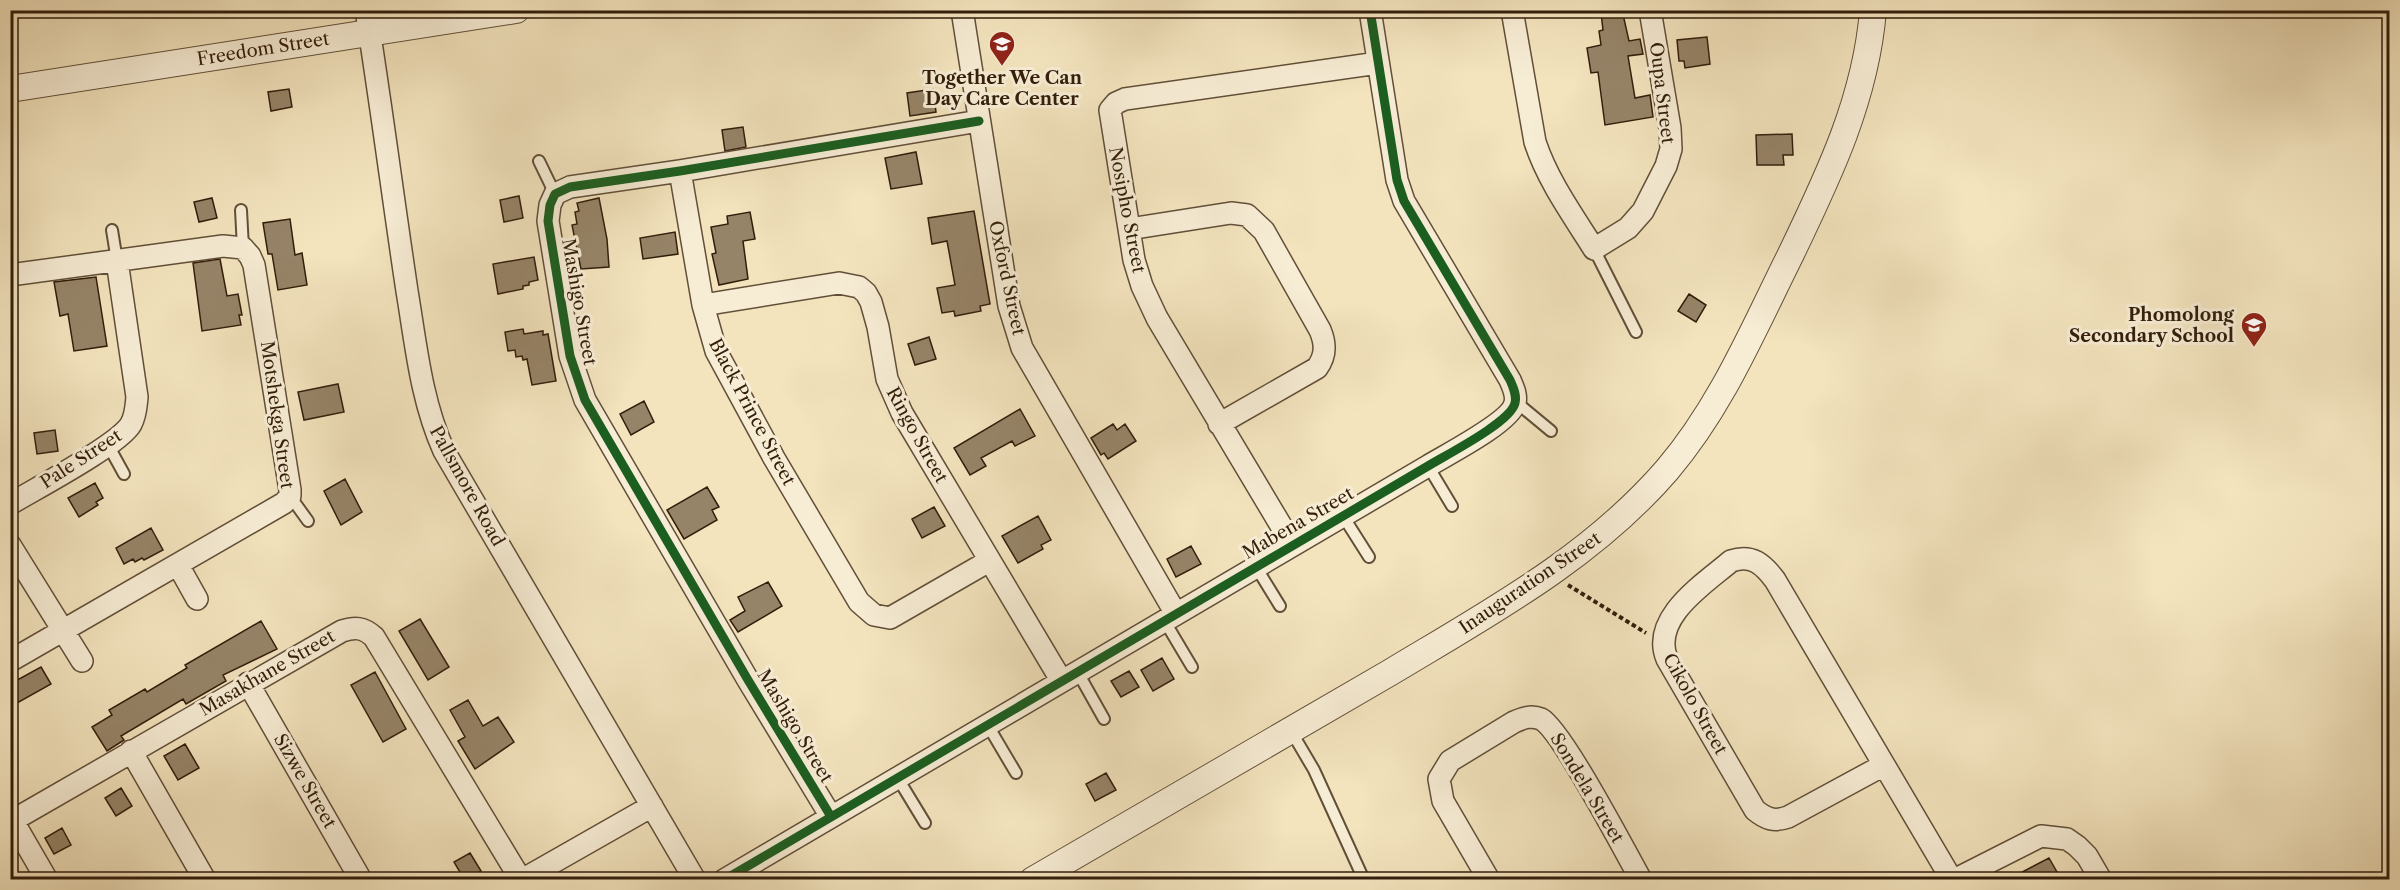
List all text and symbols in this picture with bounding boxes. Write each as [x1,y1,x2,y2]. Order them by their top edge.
street label: Freedom Street [195,28,331,70]
school or university icon: Together We Can Day Care Center [987,29,1017,67]
street label: Oupa Street [1645,41,1679,146]
place label: Together We Can Day Care Center [922,67,1083,110]
street label: Nosipho Street [1104,145,1150,276]
street label: Oxford Street [984,219,1030,338]
street label: Mashigo Street [557,237,601,368]
place label: Phomolong Secondary School [2069,304,2235,347]
school or university icon: Phomolong Secondary School [2239,310,2269,348]
street label: Black Prince Street [704,335,800,490]
street label: Motshekga Street [256,340,298,491]
street label: Ringo Street [882,383,953,487]
street label: Pallsmore Road [425,422,509,550]
street label: Pale Street [36,424,126,493]
street label: Mabena Street [1238,482,1358,564]
street label: Inauguration Street [1455,527,1606,639]
street label: Masakhane Street [195,625,339,721]
street label: Cikolo Street [1658,650,1732,759]
street label: Mashigo Street [753,665,838,787]
street label: Sondela Street [1545,729,1629,848]
street label: Sizwe Street [269,730,341,833]

